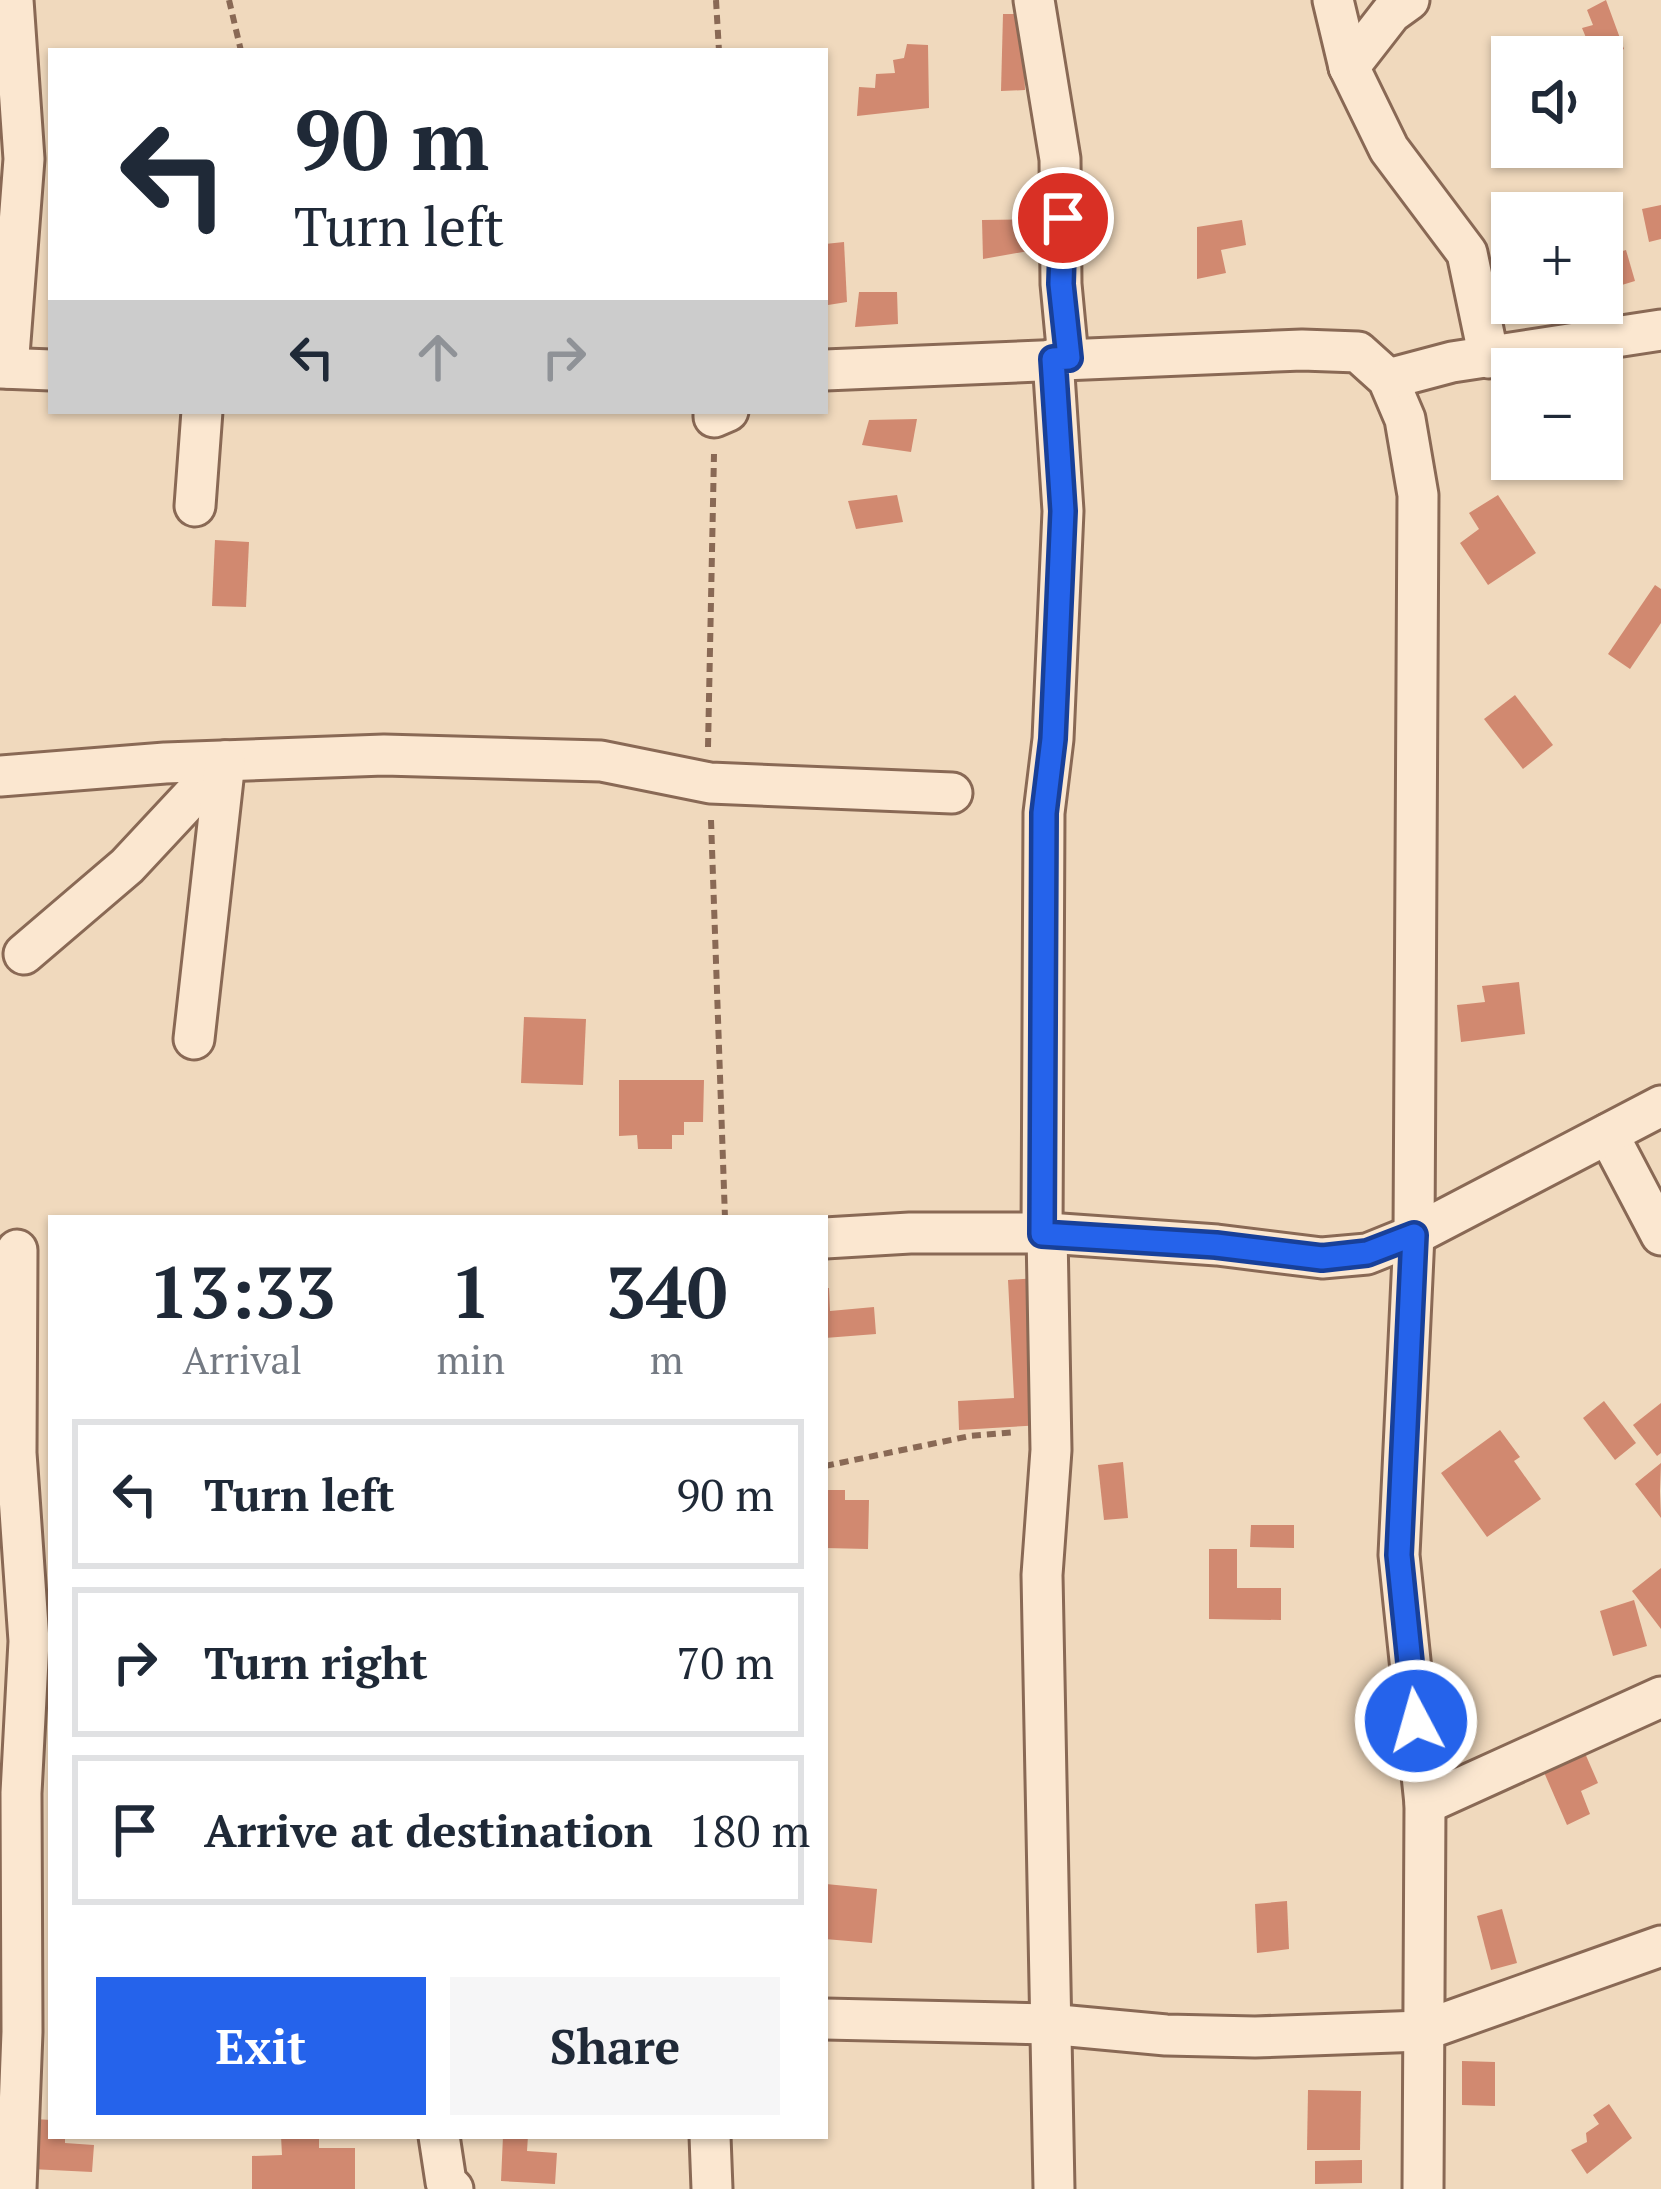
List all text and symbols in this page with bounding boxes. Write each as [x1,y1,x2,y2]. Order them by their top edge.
map controls [1491,36,1623,480]
button: sound [1491,36,1623,168]
text: 90 m [294,83,489,194]
icon: left [96,96,252,252]
pin [1012,167,1114,269]
icon: arrive [1030,185,1096,251]
text: Turn left [294,190,504,261]
button: + [1491,192,1623,324]
icon: left [279,324,345,390]
icon: ahead [405,324,471,390]
icon: right [531,324,597,390]
button: − [1491,348,1623,480]
text: 13:33 [148,1243,336,1339]
text: 1 [450,1243,491,1339]
text: 340 [605,1243,727,1339]
text: Arrival [182,1333,302,1385]
text: min [436,1333,505,1385]
text: m [650,1333,683,1385]
icon: left [102,1461,168,1527]
text: Turn left [204,1464,395,1524]
text: 90 m [676,1464,774,1524]
icon: right [102,1629,168,1695]
text: Turn right [204,1632,428,1692]
text: 70 m [676,1632,774,1692]
position arrow [1353,1658,1479,1784]
icon: arrive [102,1797,168,1863]
text: Arrive at destination [204,1800,653,1860]
text: 180 m [689,1800,810,1860]
button: Exit [96,1977,426,2115]
button: Share [450,1977,780,2115]

